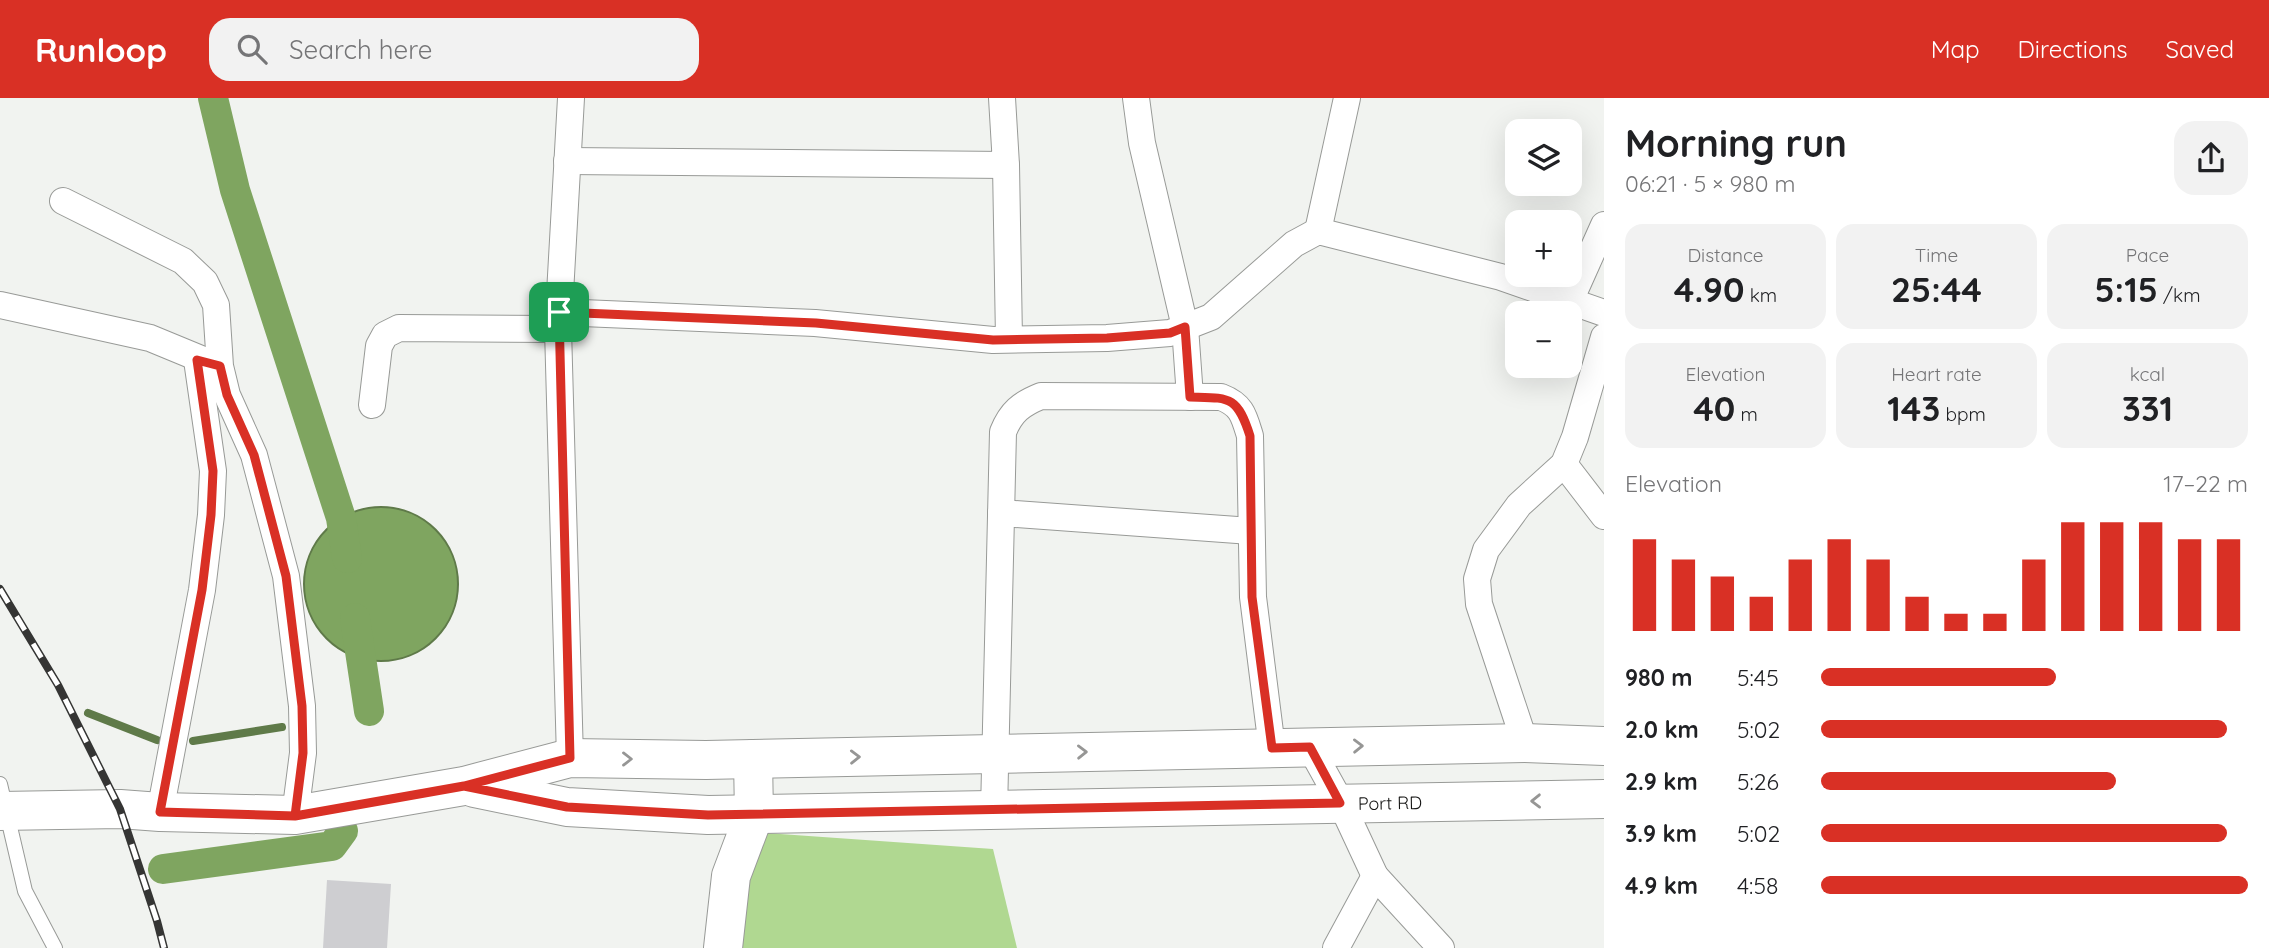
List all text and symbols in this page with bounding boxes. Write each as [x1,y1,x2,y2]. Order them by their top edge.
search box [209,18,699,81]
text: Runloop [35,29,167,70]
icon: search [233,30,271,68]
text: Search here [289,33,432,66]
text: Map [1931,34,1980,64]
text: Directions [2018,34,2128,64]
text: Saved [2166,34,2234,64]
map controls [1505,119,1582,378]
button: layers [1505,119,1582,196]
text: Morning run [1625,119,1847,167]
button: share [2174,121,2248,195]
text: 06:21 · 5 × 980 m [1625,169,1796,198]
button: + [1505,210,1582,287]
text: Distance [1687,243,1764,267]
text: Time [1915,243,1958,267]
text: Pace [2126,243,2169,267]
text: 4.90 [1674,267,1744,311]
text: 25:44 [1891,267,1982,311]
text: 5:15 [2094,267,2158,311]
pin [529,282,589,342]
text: km [1744,283,1777,307]
text: /km [2158,283,2201,307]
icon: arrive [540,293,578,331]
button: − [1505,301,1582,378]
text: Elevation [1685,362,1766,386]
text: Heart rate [1891,362,1982,386]
text: kcal [2130,362,2165,386]
text: 40 [1693,386,1735,430]
text: 143 [1887,386,1940,430]
text: 331 [2122,386,2173,430]
text: m [1735,402,1758,426]
text: bpm [1940,402,1986,426]
text: Elevation [1625,469,1722,498]
text: 17–22 m [2163,469,2248,498]
text: 980 m [1625,663,1692,692]
text: 5:45 [1737,663,1779,692]
text: 2.0 km [1625,715,1699,744]
text: 5:02 [1737,715,1780,744]
one-way arrow [1354,738,1364,754]
one-way arrow [1077,744,1088,760]
one-way arrow [849,749,860,764]
one-way arrow [622,751,633,767]
text: 2.9 km [1625,767,1698,796]
text: 5:26 [1737,767,1779,796]
street label: Port RD [1358,791,1422,815]
one-way arrow [1530,793,1541,808]
text: 3.9 km [1625,819,1697,848]
text: 5:02 [1737,819,1780,848]
text: 4.9 km [1625,871,1698,900]
text: 4:58 [1737,871,1778,900]

